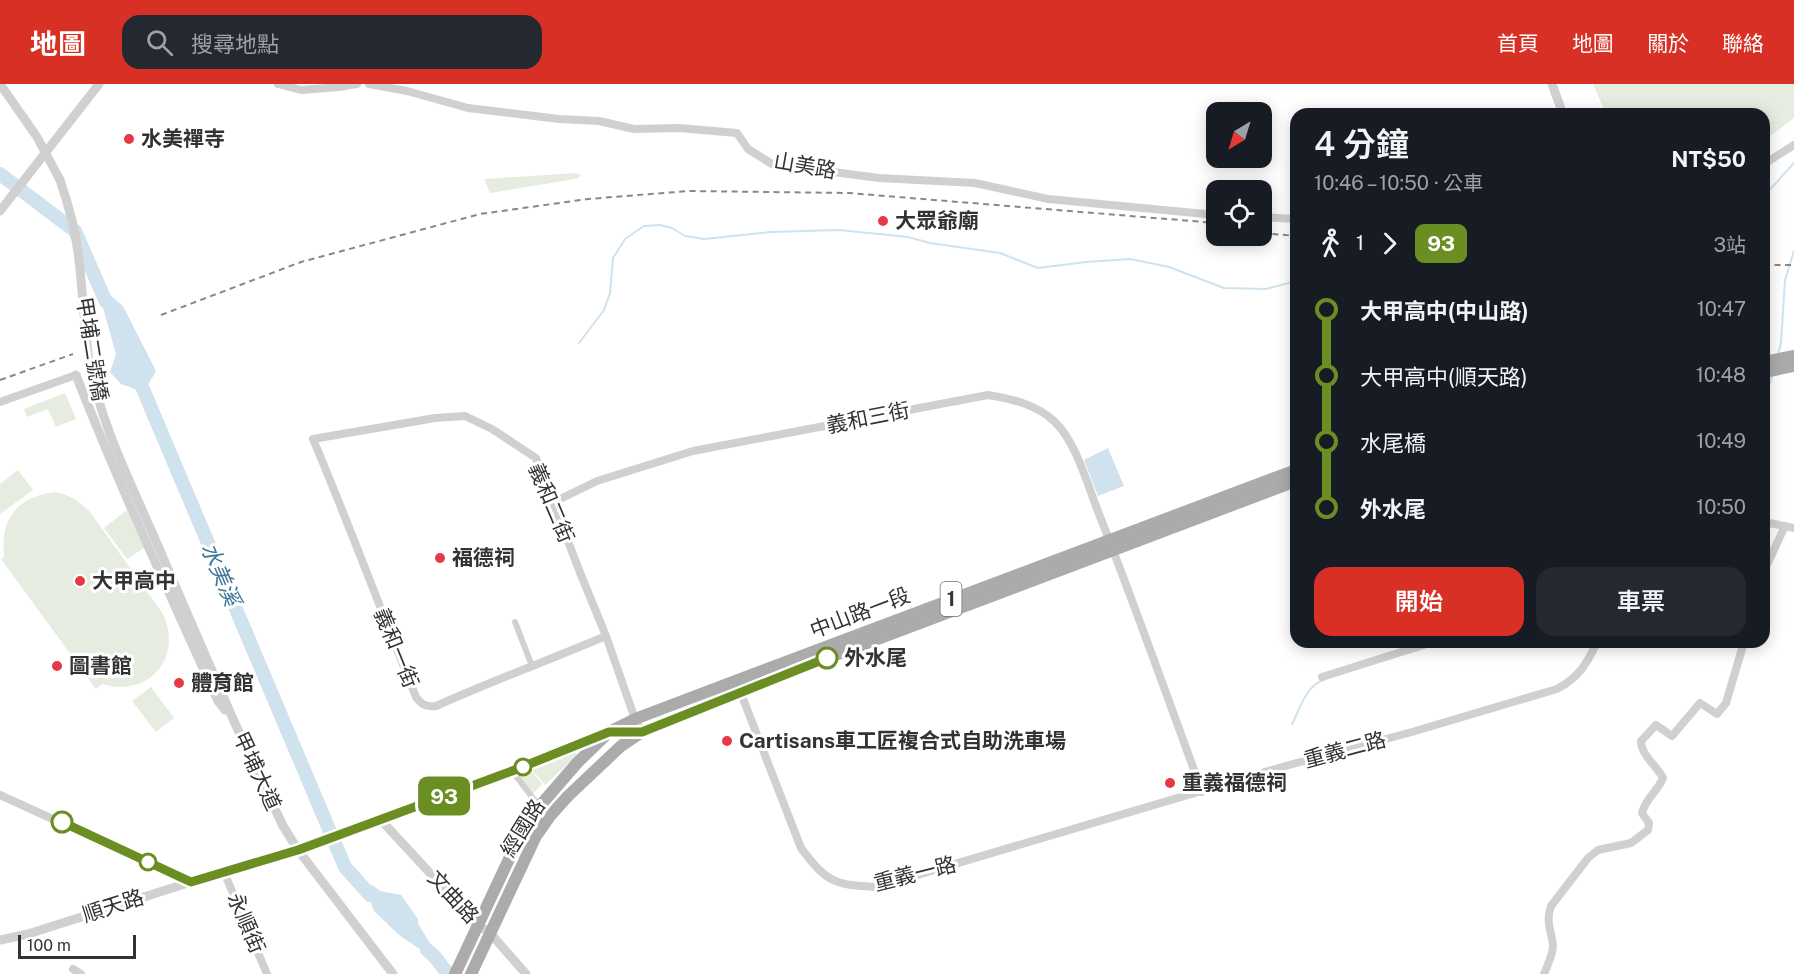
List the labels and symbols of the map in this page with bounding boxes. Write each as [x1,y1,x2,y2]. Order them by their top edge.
north arrow [1206,102,1272,168]
place label: 水美禪寺 [141,126,225,151]
marker: 水美禪寺 [122,132,136,146]
street label: 山美路 [772,148,838,183]
place label: 大眾爺廟 [895,208,979,233]
marker: 大眾爺廟 [876,214,890,228]
street label: 甲埔二號橋 [72,295,113,403]
street label: 義和三街 [824,397,912,438]
street label: 義和二街 [524,459,579,546]
water label: 水美溪 [196,539,247,612]
place label: 福德祠 [452,545,515,570]
marker: 福德祠 [433,551,447,565]
place label: 大甲高中 [92,568,176,593]
marker: 大甲高中 [73,574,87,588]
street label: 中山路一段 [806,582,913,643]
road number: 1 [940,582,962,616]
street label: 義和一街 [369,604,424,691]
place label: 外水尾 [844,645,907,670]
marker: 外水尾 [816,647,838,669]
place label: 圖書館 [69,653,132,678]
marker: 圖書館 [50,659,64,673]
place label: 體育館 [191,670,254,695]
marker: 體育館 [172,676,186,690]
street label: 甲埔大道 [228,727,287,814]
street label: 重義二路 [1301,727,1389,772]
place label: Cartisans車工匠複合式自助洗車場 [739,728,1066,753]
marker: Cartisans車工匠複合式自助洗車場 [720,734,734,748]
unlabelled marker [514,758,532,776]
place label: 重義福德祠 [1182,770,1287,795]
line badge: 93 [417,776,471,816]
marker: 重義福德祠 [1163,776,1177,790]
street label: 經國路 [495,794,550,861]
unlabelled marker [51,811,73,833]
street label: 重義一路 [871,851,959,896]
unlabelled marker [139,853,157,871]
street label: 文曲路 [423,865,484,928]
street label: 順天路 [79,884,147,927]
street label: 永順街 [223,889,270,957]
scale bar [18,932,136,960]

